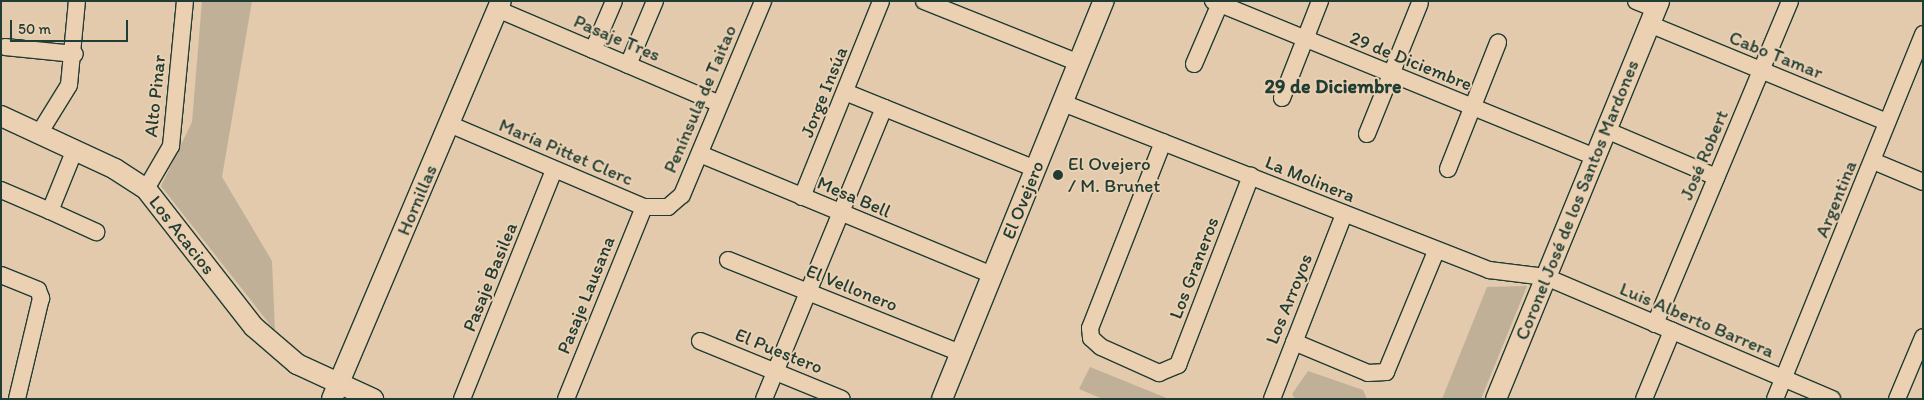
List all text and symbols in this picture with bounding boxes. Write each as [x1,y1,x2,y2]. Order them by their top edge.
scale bar [12,10,130,42]
street label: Pasaje Tres [571,10,663,66]
text: 50 m [18,20,51,38]
street label: Península de Taitao [659,22,741,176]
street label: 29 de Diciembre [1346,26,1476,96]
street label: Cabo Tamar [1727,26,1825,84]
street label: Jorge Insúa [795,43,853,141]
street label: Alto Pinar [139,54,171,138]
street label: Coronel José de los Santos Mardones [1510,56,1644,344]
district label: 29 de Diciembre [1265,74,1401,98]
street label: José Robert [1675,107,1733,203]
street label: María Pittet Clerc [496,114,636,190]
street label: La Molinera [1262,151,1358,207]
place label: El Ovejero / M. Brunet [1068,153,1161,197]
street label: El Ovejero [997,157,1049,243]
street label: Argentina [1810,157,1862,241]
street label: Hornillas [392,161,442,239]
marker: El Ovejero / M. Brunet [1052,169,1064,181]
street label: Mesa Bell [814,171,894,223]
street label: Los Acacios [144,191,220,279]
street label: Los Graneros [1164,214,1224,322]
street label: Pasaje Basilea [458,219,522,335]
street label: Pasaje Lausana [552,233,620,357]
street label: Los Arroyos [1260,250,1318,348]
street label: El Vellonero [803,259,901,317]
street label: Luis Alberto Barrera [1616,277,1778,363]
street label: El Puestero [732,323,826,379]

